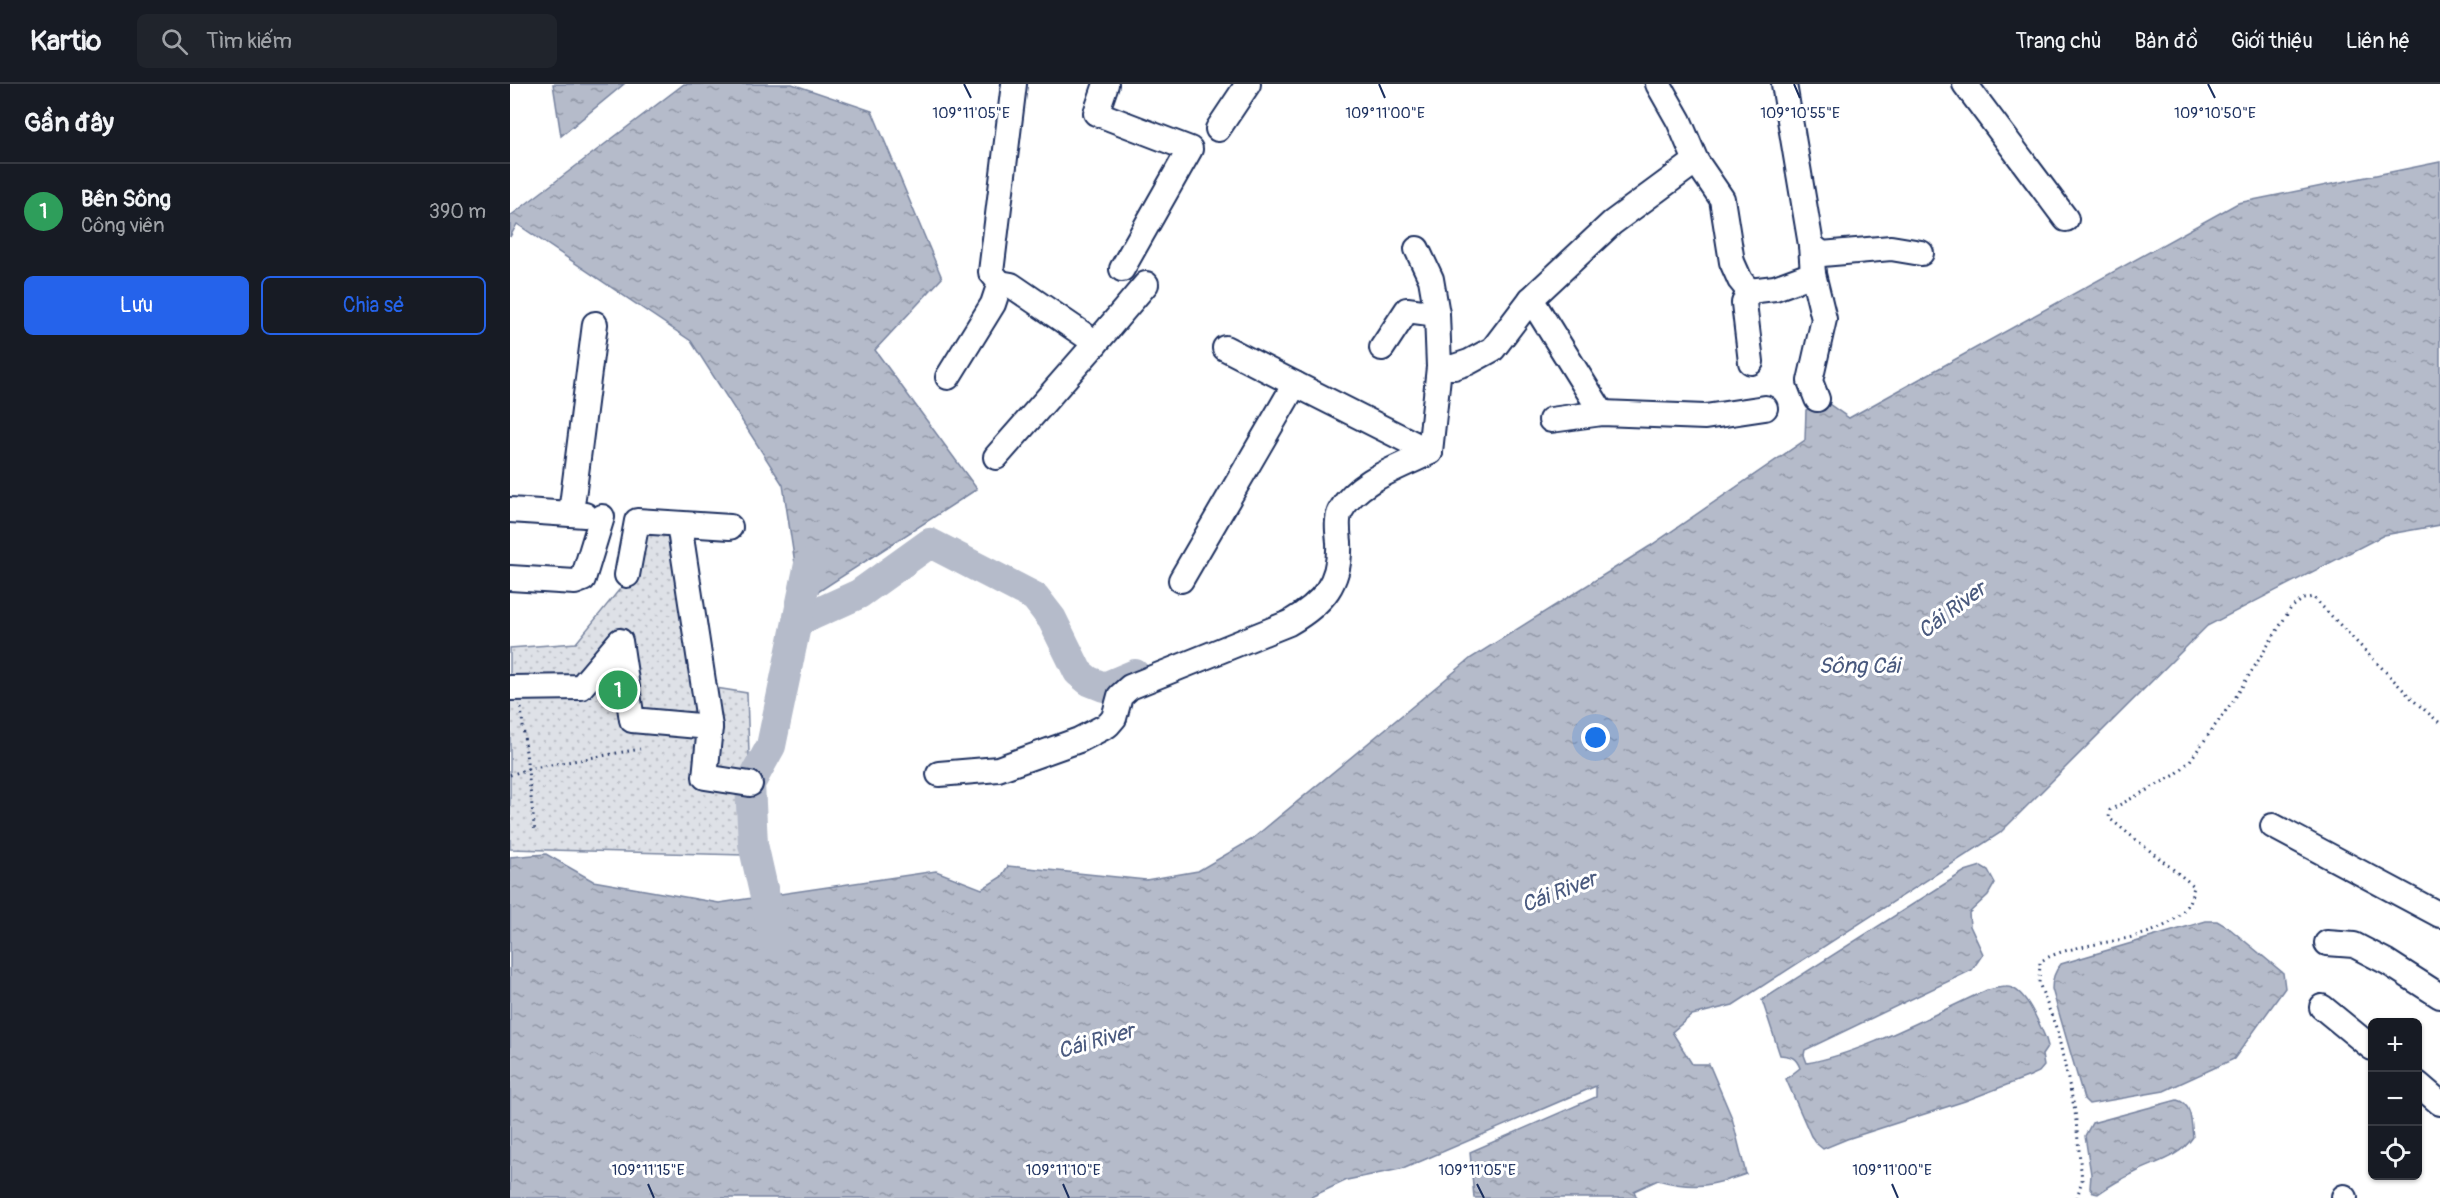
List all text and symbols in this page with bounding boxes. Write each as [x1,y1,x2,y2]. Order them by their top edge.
search box [137,14,557,68]
text: Kartio [30,24,101,59]
icon: search [158,25,191,58]
text: Tìm kiếm [206,27,292,55]
text: Trang chủ [2016,28,2102,55]
text: Bản đồ [2135,28,2198,55]
text: Giới thiệu [2231,28,2313,55]
text: Liên hệ [2346,28,2410,55]
text: 109°11'05"E [932,104,1010,123]
text: 109°11'00"E [1345,104,1425,123]
text: 109°10'55"E [1760,104,1840,123]
text: 109°10'50"E [2174,104,2256,123]
text: Gần đây [24,107,114,139]
text: Bên Sông [81,185,171,213]
text: 1 [40,199,47,224]
text: 390 m [429,199,486,224]
text: Công viên [81,213,165,238]
button: Lưu [24,276,249,335]
button: Chia sẻ [261,276,486,335]
water label: Cái River [1912,573,1994,645]
water label: Sông Cái [1819,652,1903,680]
pin: 1 [598,668,638,712]
your location [1581,723,1610,752]
water label: Cái River [1517,864,1604,919]
water label: Cái River [1054,1016,1141,1065]
map controls [2368,1018,2422,1180]
button: + [2368,1018,2422,1072]
button: − [2368,1072,2422,1126]
button: locate [2368,1126,2422,1180]
text: 109°11'15"E [612,1161,685,1180]
text: 109°11'10"E [1025,1161,1101,1180]
text: 109°11'05"E [1438,1161,1516,1180]
text: 109°11'00"E [1852,1161,1932,1180]

